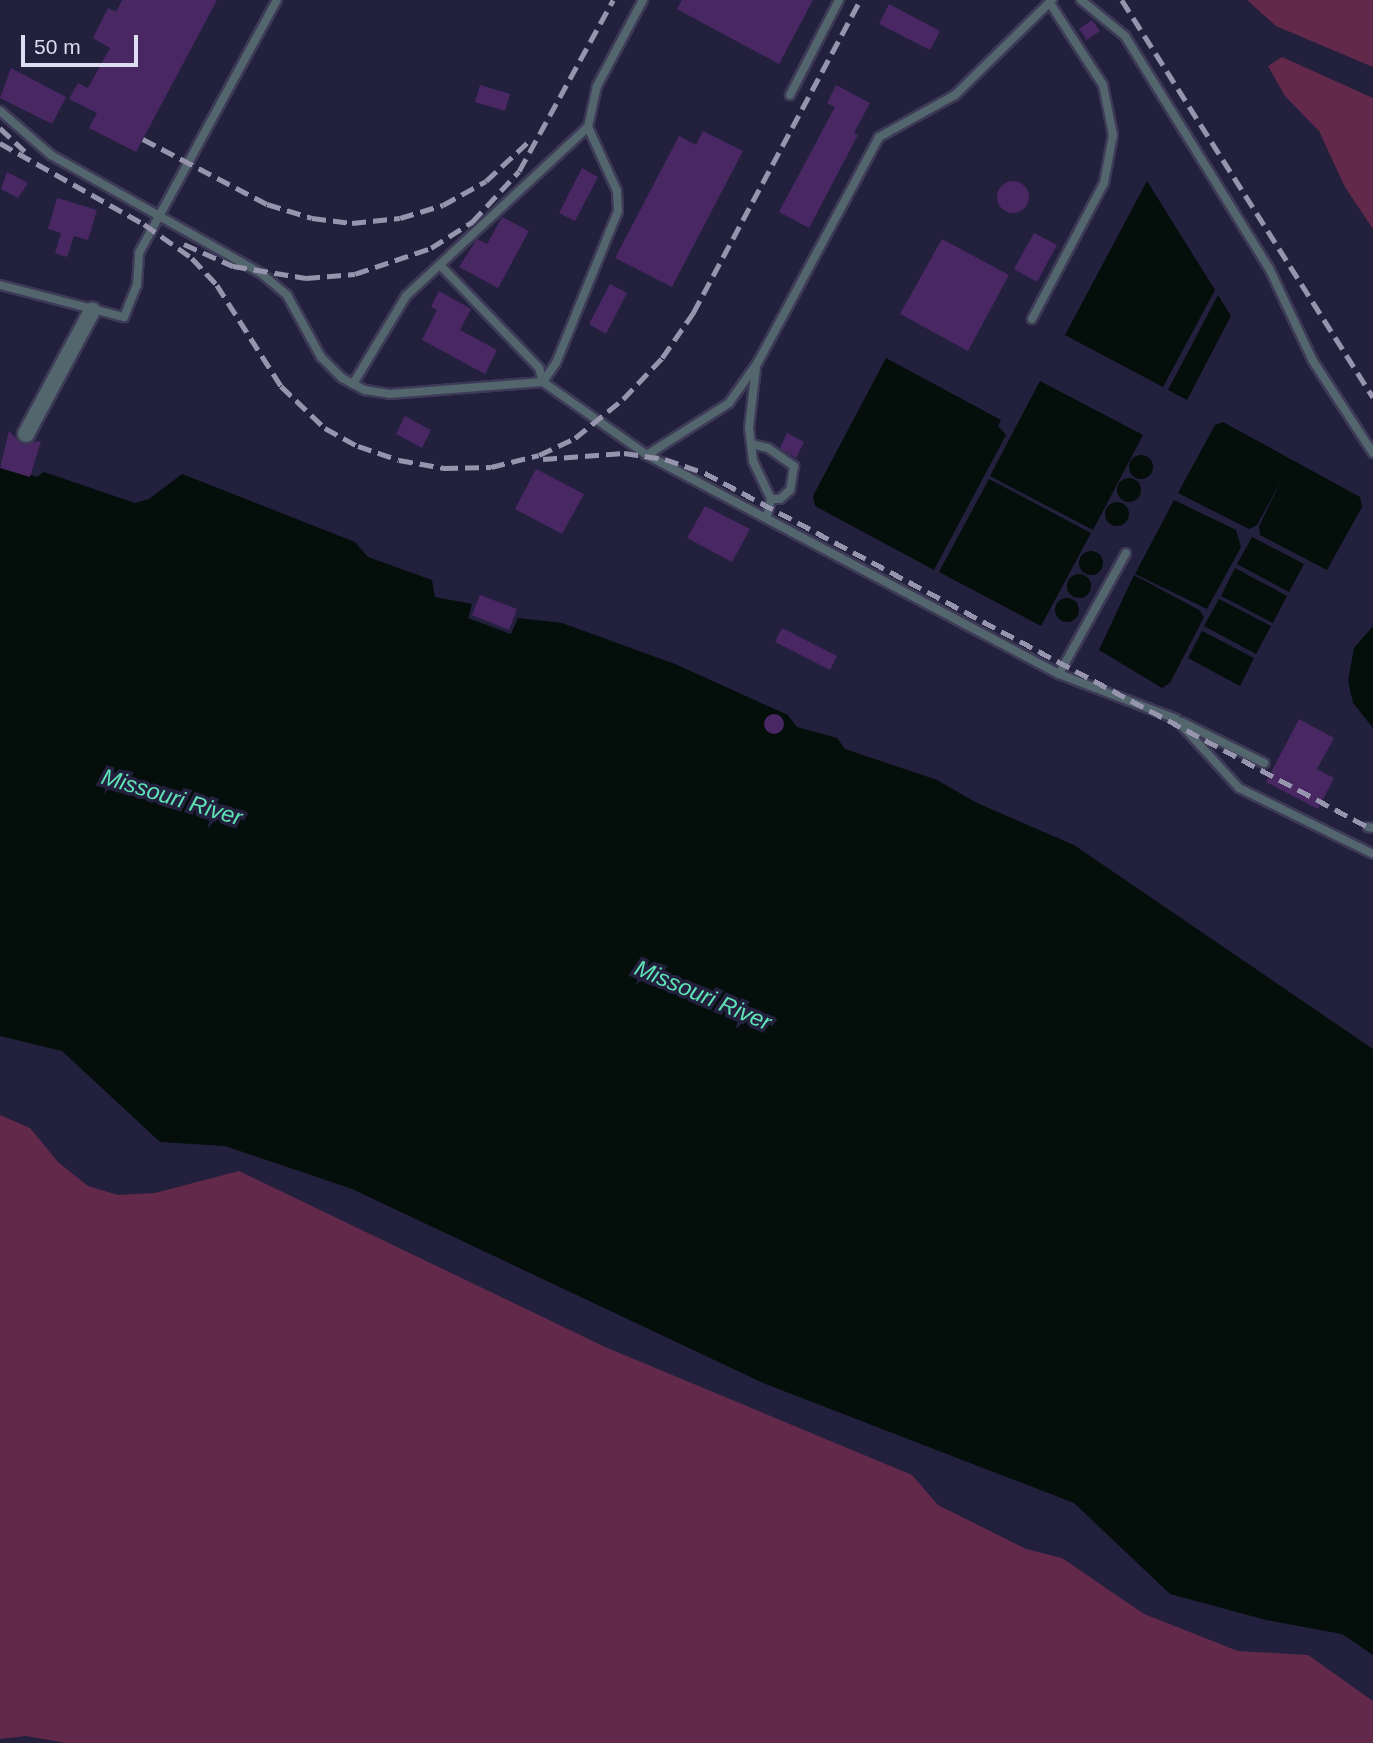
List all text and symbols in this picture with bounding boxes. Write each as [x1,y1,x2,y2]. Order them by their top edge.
scale bar [24,21,142,65]
text: 50 m [34,35,81,58]
water label: Missouri River [98,763,246,831]
water label: Missouri River [631,954,775,1036]

